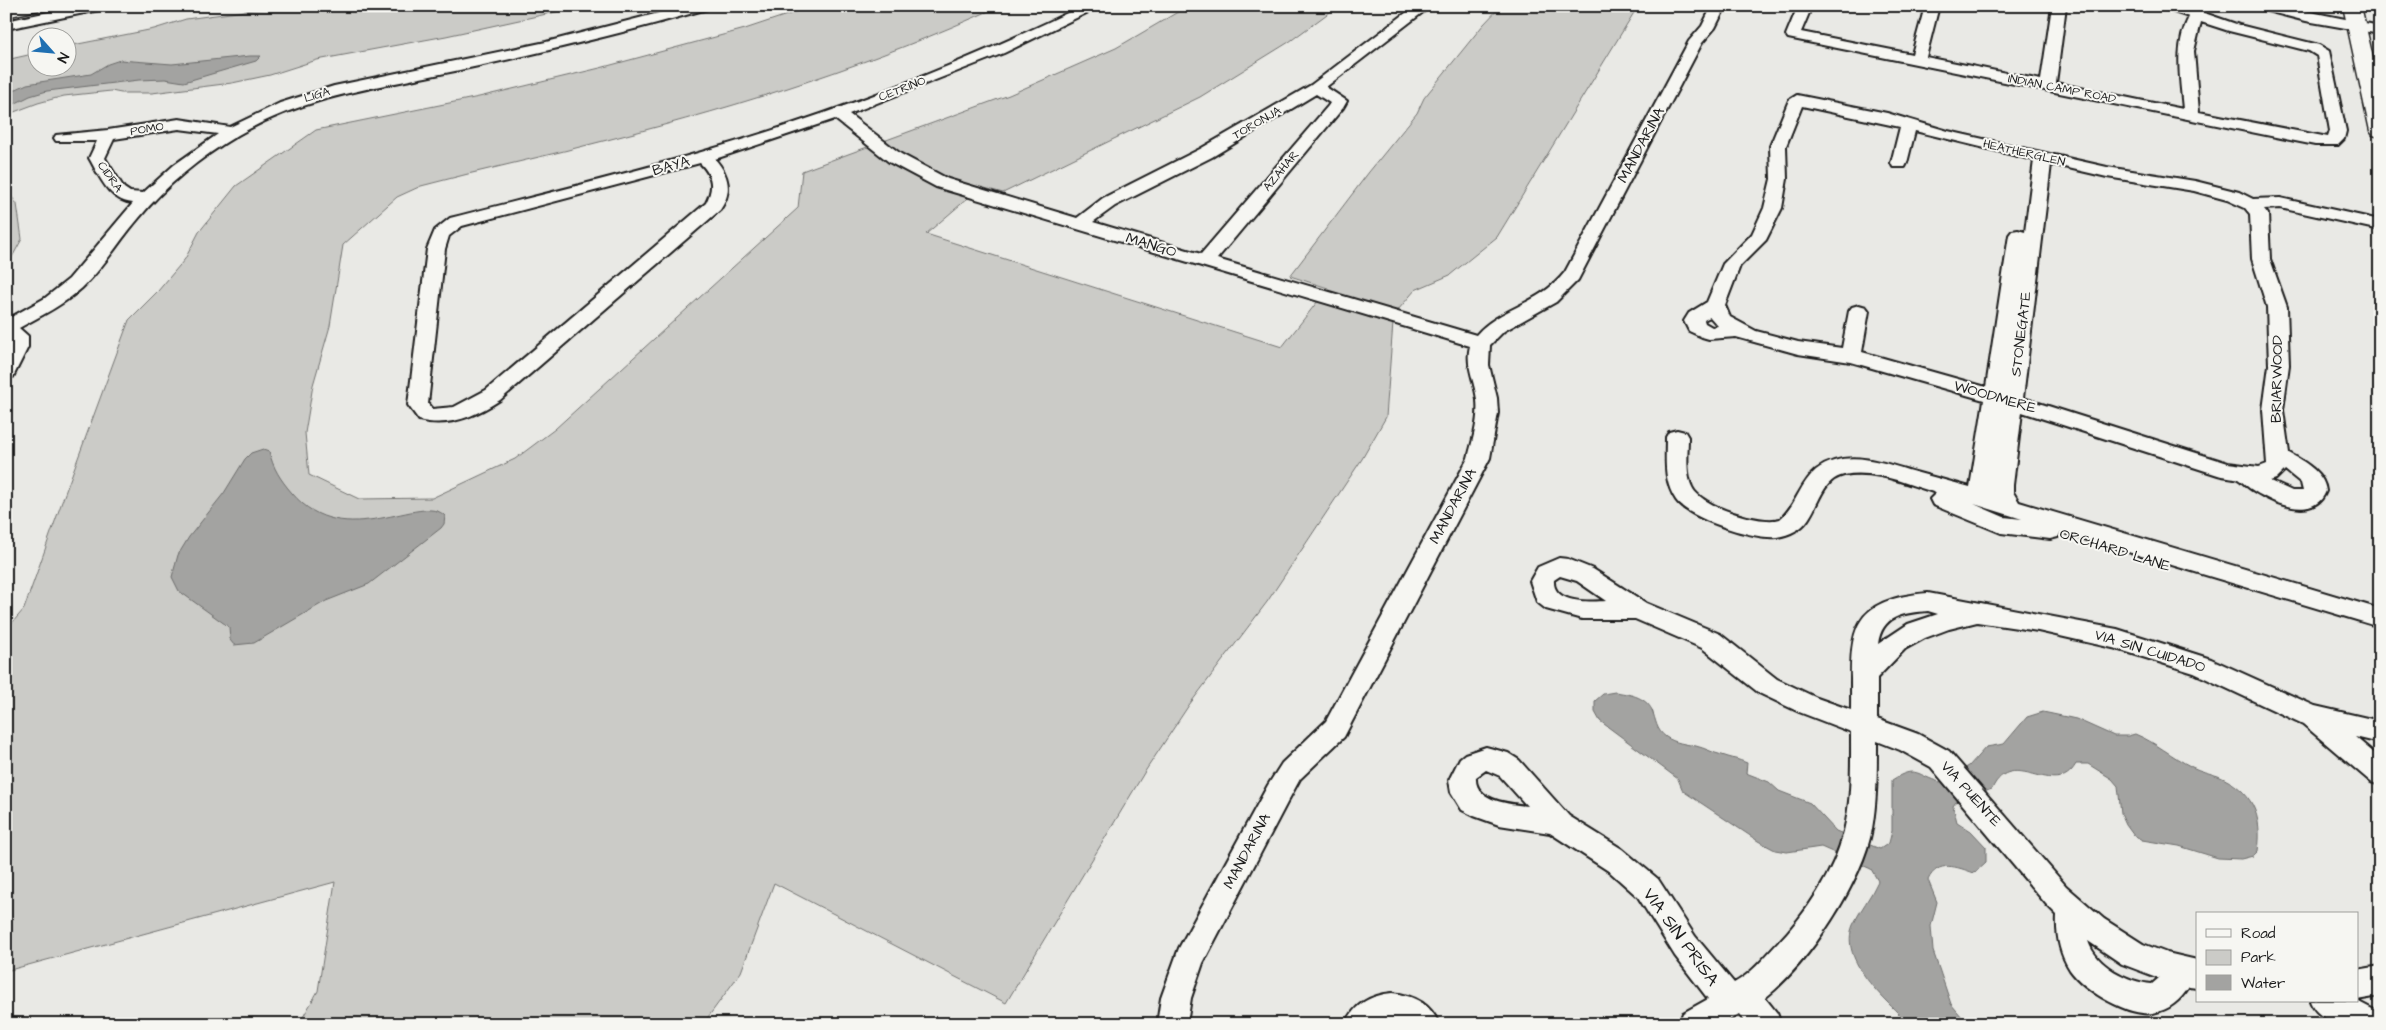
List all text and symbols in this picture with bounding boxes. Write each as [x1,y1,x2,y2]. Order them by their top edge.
north arrow [28,28,78,78]
text: N [52,49,74,66]
street label: INDIAN CAMP ROAD [2007,70,2118,108]
street label: CETRINO [876,72,928,106]
street label: LIGA [302,83,332,107]
street label: TORONJA [1230,102,1285,144]
street label: MANDARINA [1612,103,1670,186]
street label: POMO [129,118,165,140]
street label: HEATHERGLEN [1981,135,2067,171]
street label: AZAHAR [1259,147,1303,195]
street label: BAYA [650,151,692,181]
street label: CIDRA [93,158,127,196]
street label: MANGO [1123,227,1179,263]
street label: STONEGATE [2005,290,2037,378]
street label: BRIARWOOD [2266,335,2288,423]
street label: WOODMERE [1951,375,2039,419]
street label: MANDARINA [1424,464,1482,547]
street label: ORCHARD LANE [2057,523,2173,577]
street label: VIA SIN CUIDADO [2092,624,2208,678]
street label: VIA PUENTE [1936,757,2006,831]
street label: MANDARINA [1218,809,1276,892]
street label: VIA SIN PRISA [1637,883,1725,992]
legend [2196,912,2358,1002]
text: Road [2241,923,2276,944]
text: Park [2241,947,2276,968]
text: Water [2241,973,2285,994]

